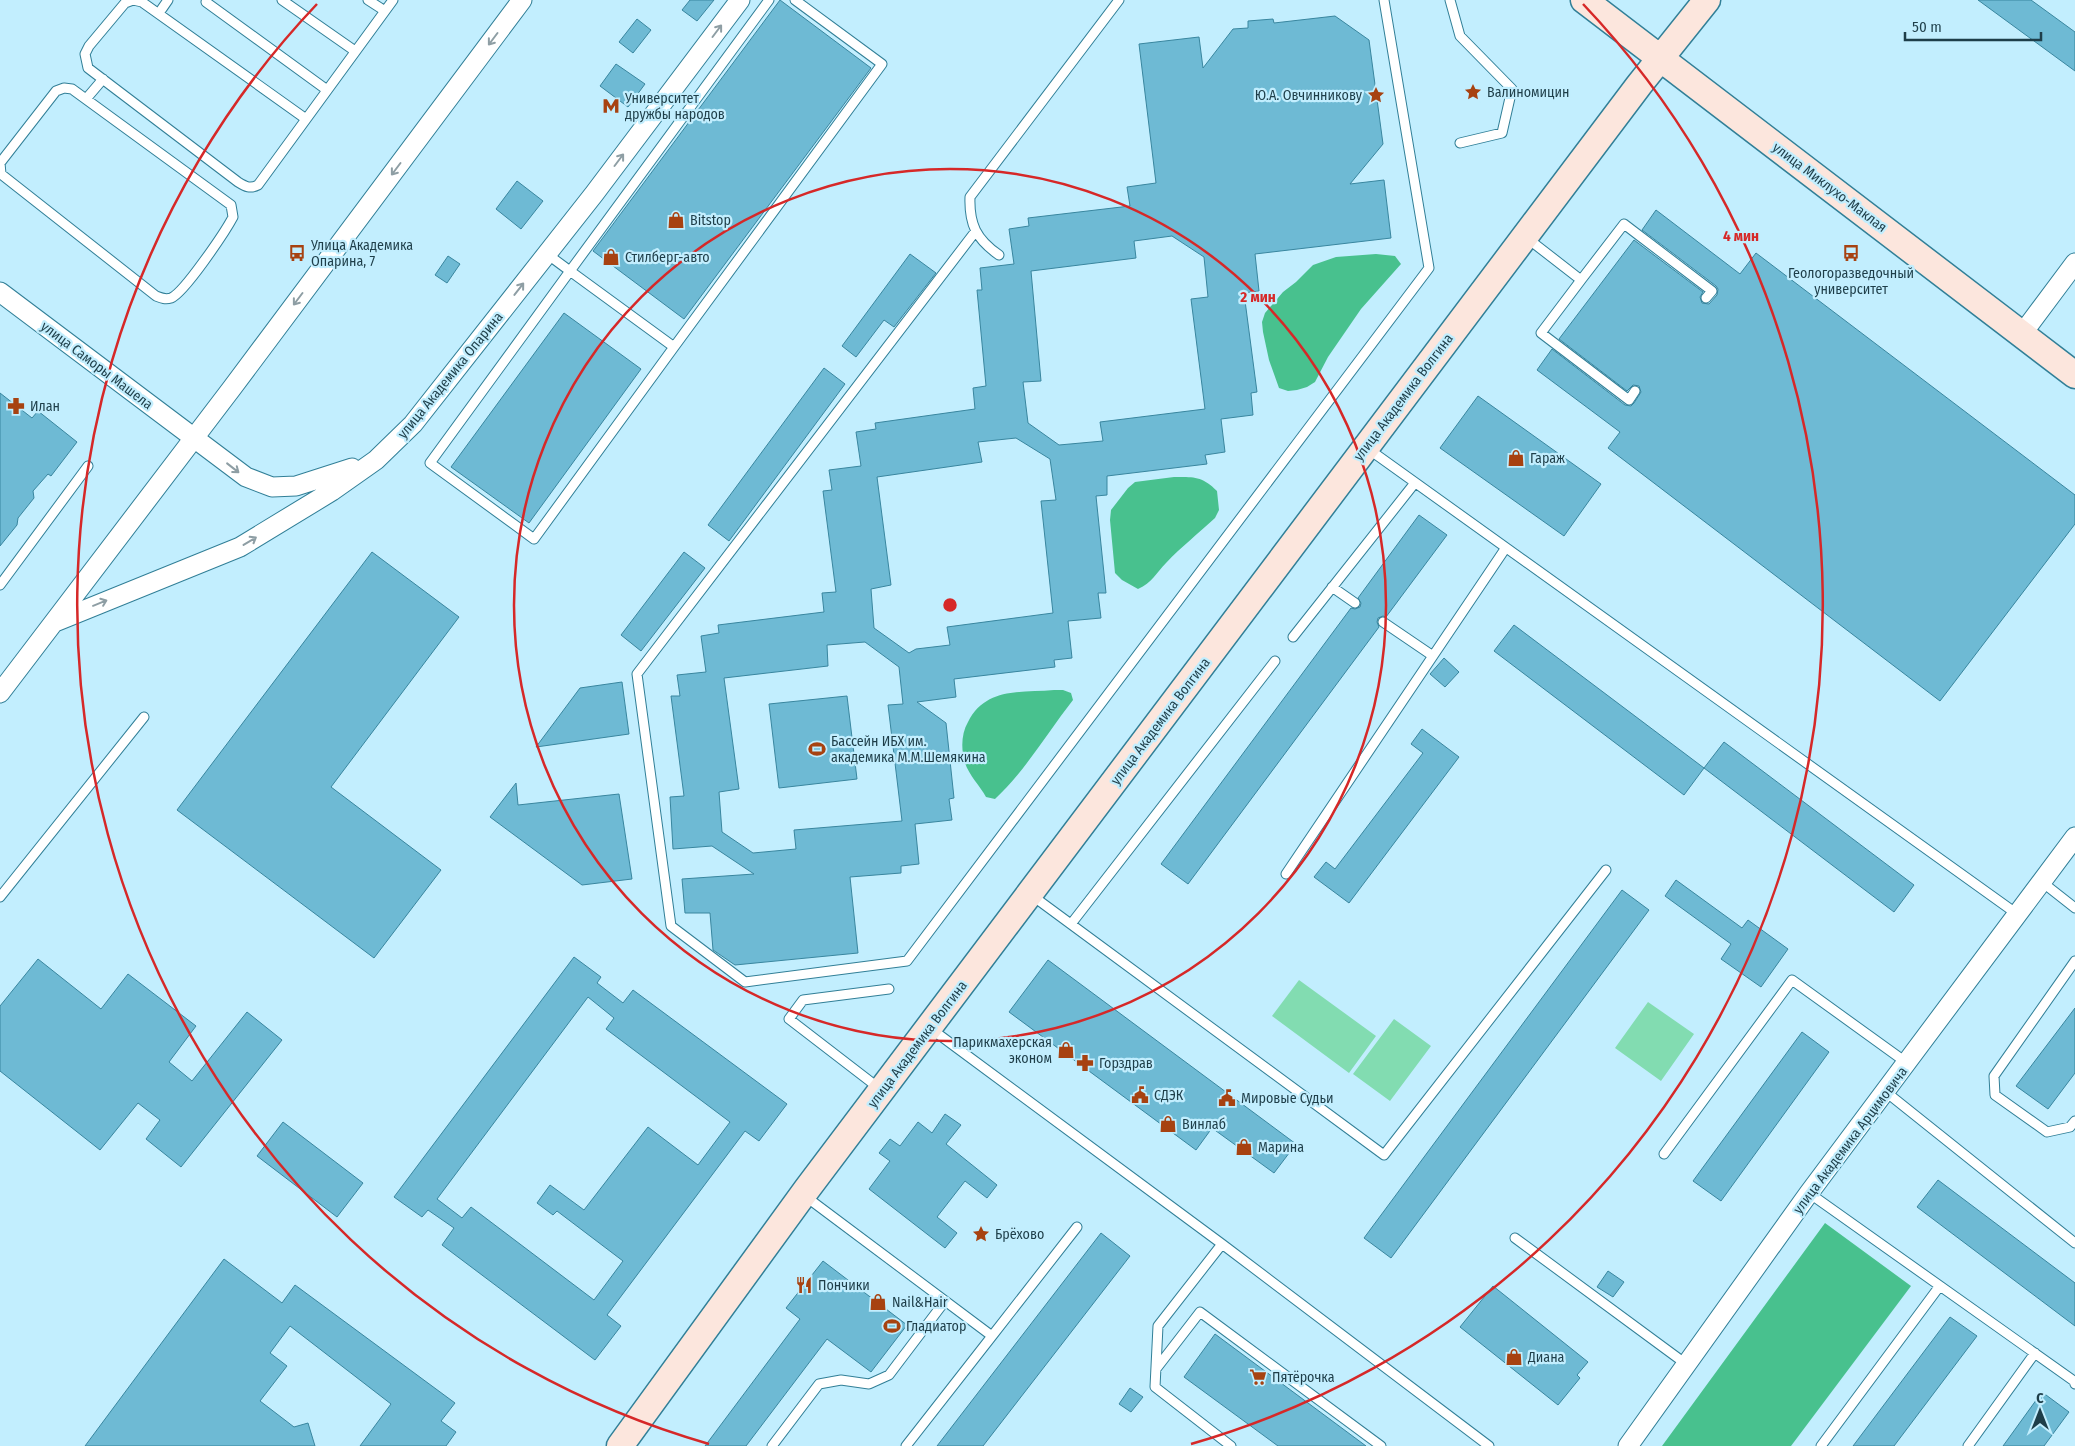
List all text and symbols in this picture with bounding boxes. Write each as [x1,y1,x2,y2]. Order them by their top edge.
scale bar [1905,10,2041,42]
text: 50 m [1912,18,1942,36]
one-way arrow [712,24,722,38]
one-way arrow [488,32,499,45]
place icon: Валиномицин [1463,82,1483,102]
place label: Валиномицин [1487,84,1569,101]
place icon: Ю.А. Овчинникову [1366,85,1386,105]
place label: Ю.А. Овчинникову [1255,87,1363,104]
place label: Университет дружбы народов [624,90,725,123]
metro station icon: Университет дружбы народов [601,96,621,116]
street label: улица Миклухо-Маклая [1769,139,1890,236]
one-way arrow [614,153,624,167]
one-way arrow [391,162,401,176]
shop icon: Bitstop [666,210,686,230]
place label: Bitstop [690,212,731,229]
text: 4 мин [1723,227,1759,245]
place label: Улица Академика Опарина, 7 [310,237,413,270]
bus stop icon: Улица Академика Опарина, 7 [287,243,307,263]
bus stop icon: Геологоразведочный университет [1841,243,1861,263]
shop icon: Стилберг-авто [601,247,621,267]
place label: Стилберг-авто [625,249,710,266]
place label: Геологоразведочный университет [1788,265,1914,298]
one-way arrow [514,282,525,295]
text: 2 мин [1239,288,1276,306]
one-way arrow [293,292,304,305]
street label: улица Академика Опарина [394,309,507,442]
street label: улица Саморы Машела [37,318,156,413]
street label: улица Академика Волгина [1350,330,1457,464]
pharmacy icon: Илан [6,396,26,416]
place label: Илан [30,398,60,415]
shop icon: Гараж [1506,448,1526,468]
place label: Гараж [1530,450,1565,467]
one-way arrow [226,462,239,473]
one-way arrow [242,535,256,545]
centre of rings [941,596,959,614]
one-way arrow [92,598,107,608]
street label: улица Академика Волгина [1107,654,1214,788]
place label: Бассейн ИБХ им. академика М.М.Шемякина [831,733,986,766]
sports icon: Бассейн ИБХ им. академика М.М.Шемякина [807,739,827,759]
street label: улица Академика Волгина [864,977,971,1111]
place label: Парикмахерская эконом [953,1034,1052,1067]
shop icon: Парикмахерская эконом [1056,1040,1076,1060]
pharmacy icon: Горздрав [1075,1053,1095,1073]
place label: Горздрав [1099,1055,1153,1072]
street label: улица Академика Арцимовича [1790,1063,1911,1217]
public building icon: СДЭК [1130,1085,1150,1105]
place label: СДЭК [1154,1087,1184,1104]
public building icon: Мировые Судьи [1217,1088,1237,1108]
place label: Мировые Судьи [1241,1090,1333,1107]
shop icon: Винлаб [1158,1114,1178,1134]
place label: Винлаб [1182,1116,1226,1133]
shop icon: Марина [1234,1137,1254,1157]
place label: Марина [1258,1139,1304,1156]
place icon: Брёхово [971,1224,991,1244]
place label: Брёхово [995,1226,1044,1243]
restaurant icon: Пончики [794,1275,814,1295]
place label: Пончики [818,1277,870,1294]
shop icon: Nail&Hair [868,1292,888,1312]
place label: Nail&Hair [892,1294,948,1311]
sports icon: Гладиатор [882,1316,902,1336]
place label: Гладиатор [906,1318,966,1335]
shop icon: Диана [1504,1347,1524,1367]
place label: Диана [1527,1349,1565,1366]
supermarket icon: Пятёрочка [1248,1367,1268,1387]
place label: Пятёрочка [1272,1369,1335,1386]
north arrow [2015,1386,2065,1436]
text: С [2036,1390,2044,1407]

